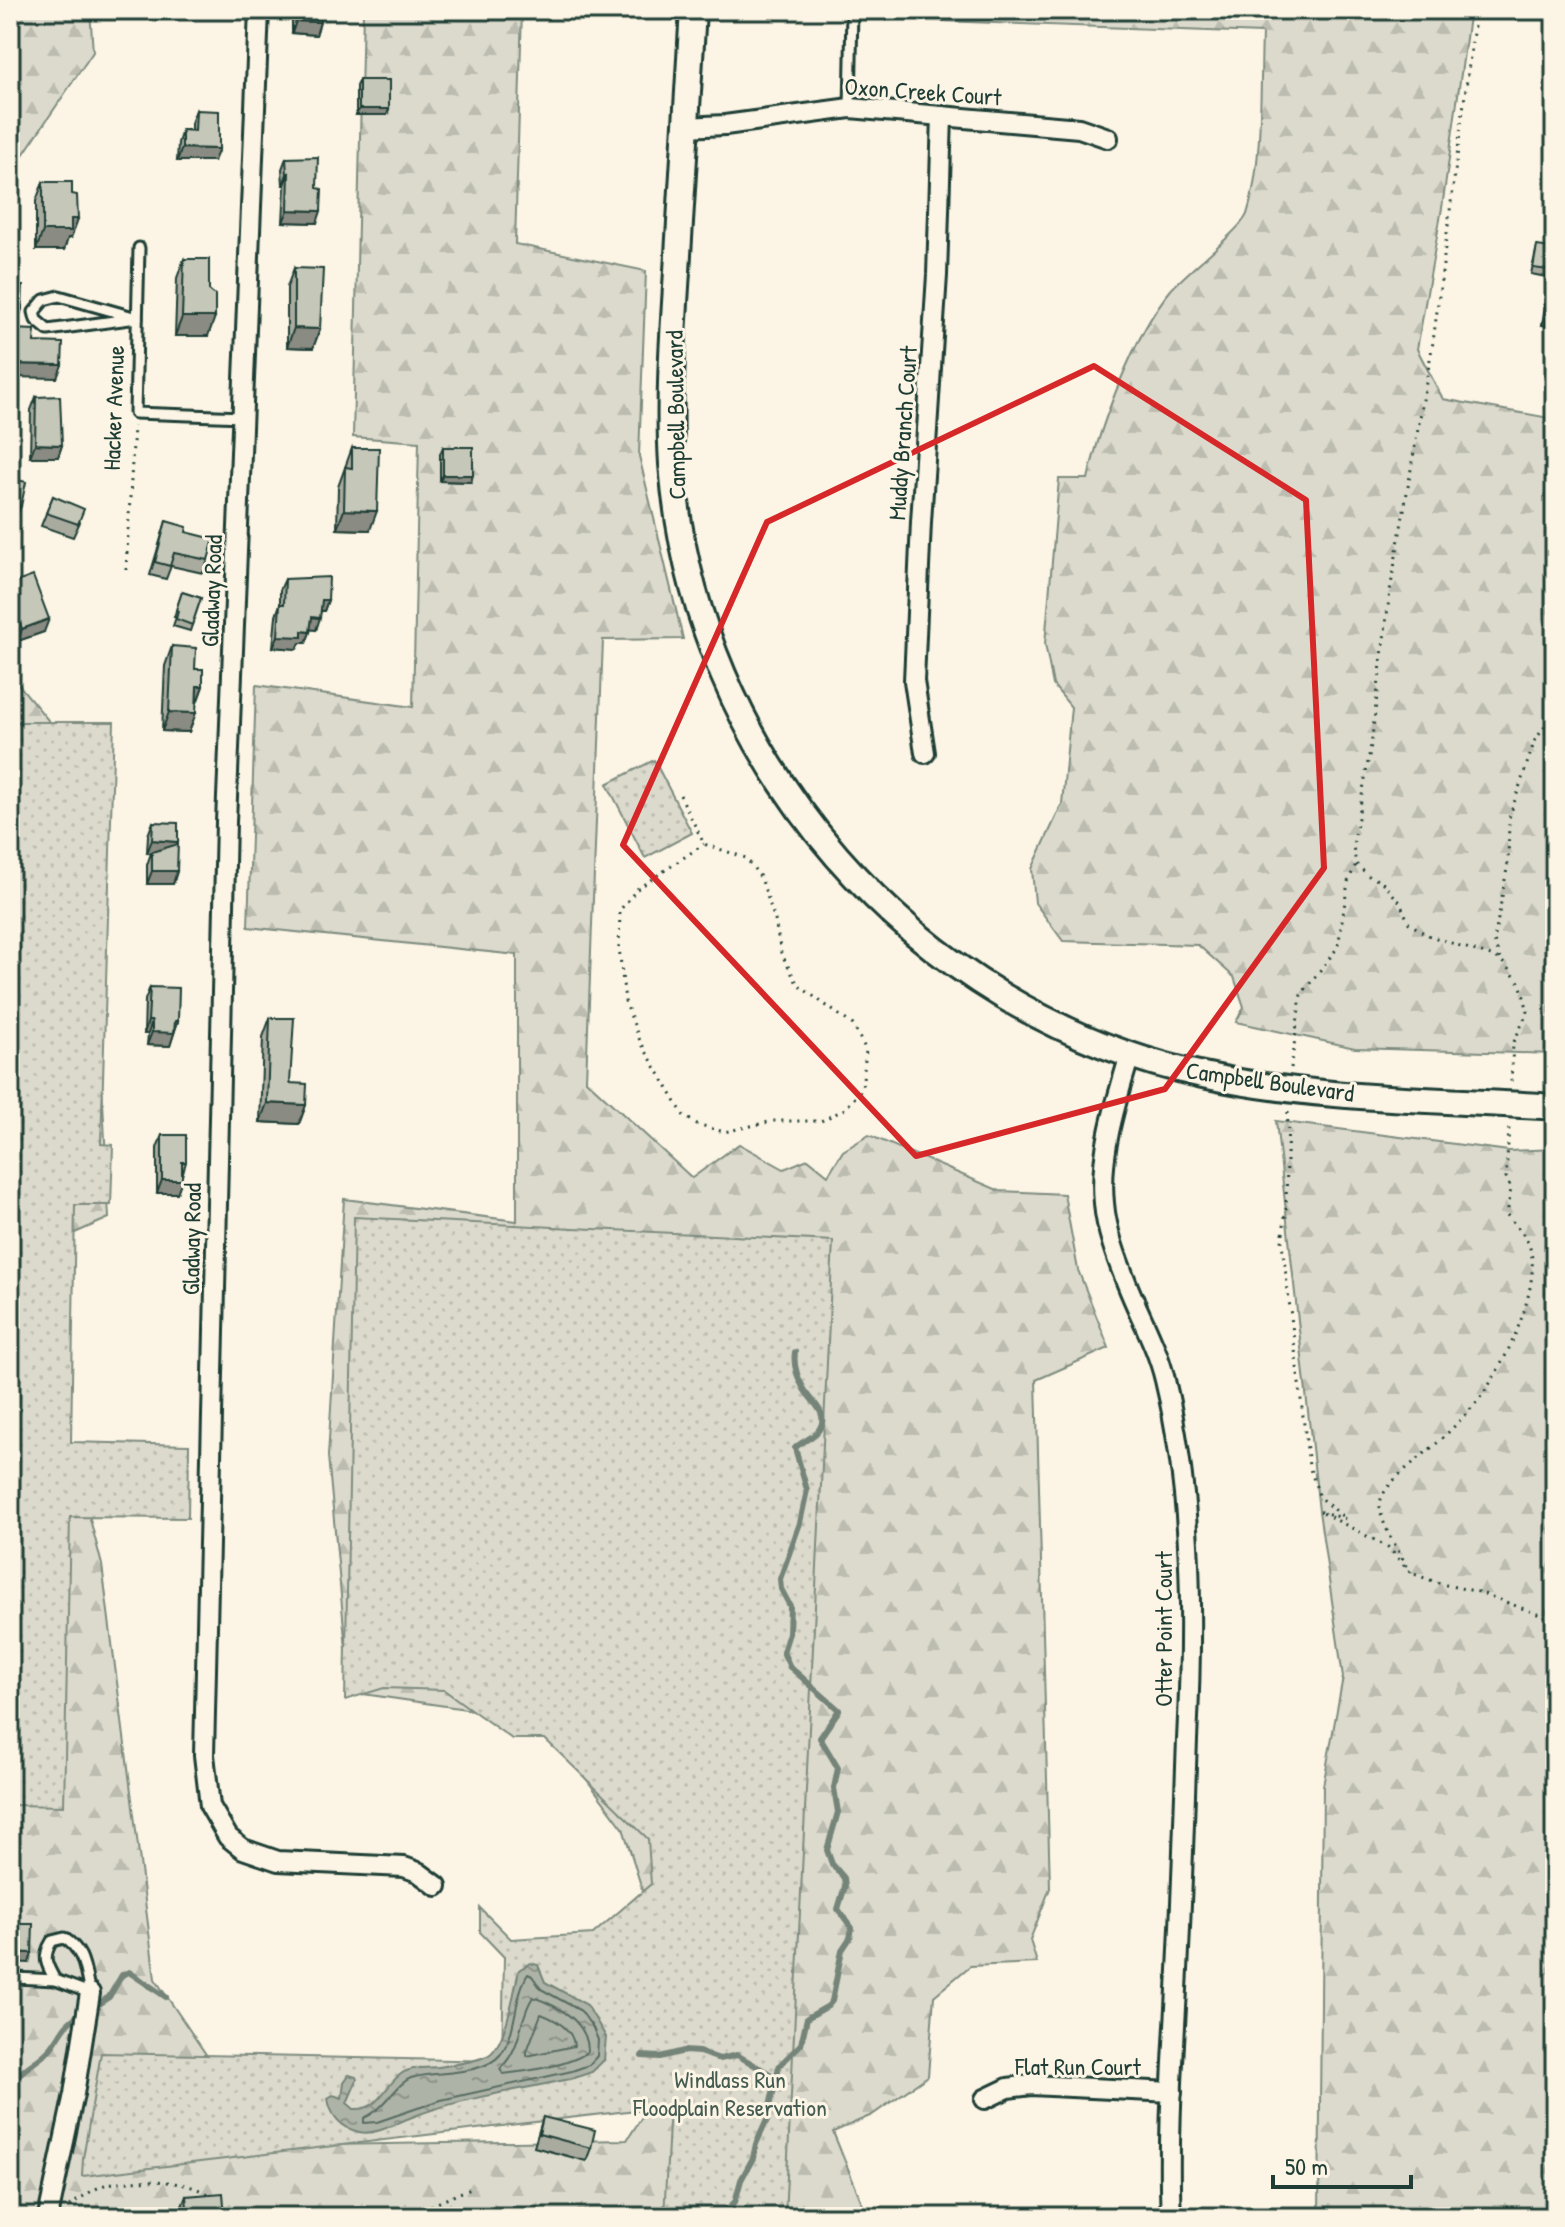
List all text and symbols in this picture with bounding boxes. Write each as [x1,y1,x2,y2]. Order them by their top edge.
street label: Oxon Creek Court [844,70,1003,112]
street label: Campbell Boulevard [658,330,692,500]
street label: Hacker Avenue [95,344,131,471]
street label: Muddy Branch Court [880,344,924,521]
street label: Gladway Road [193,534,229,648]
street label: Campbell Boulevard [1184,1053,1356,1109]
street label: Gladway Road [174,1183,208,1295]
street label: Otter Point Court [1147,1551,1179,1707]
street label: Flat Run Court [1014,2050,1141,2082]
park label: Windlass Run Floodplain Reservation [632,2063,827,2123]
scale bar [1273,2139,1411,2189]
text: 50 m [1285,2150,1328,2182]

